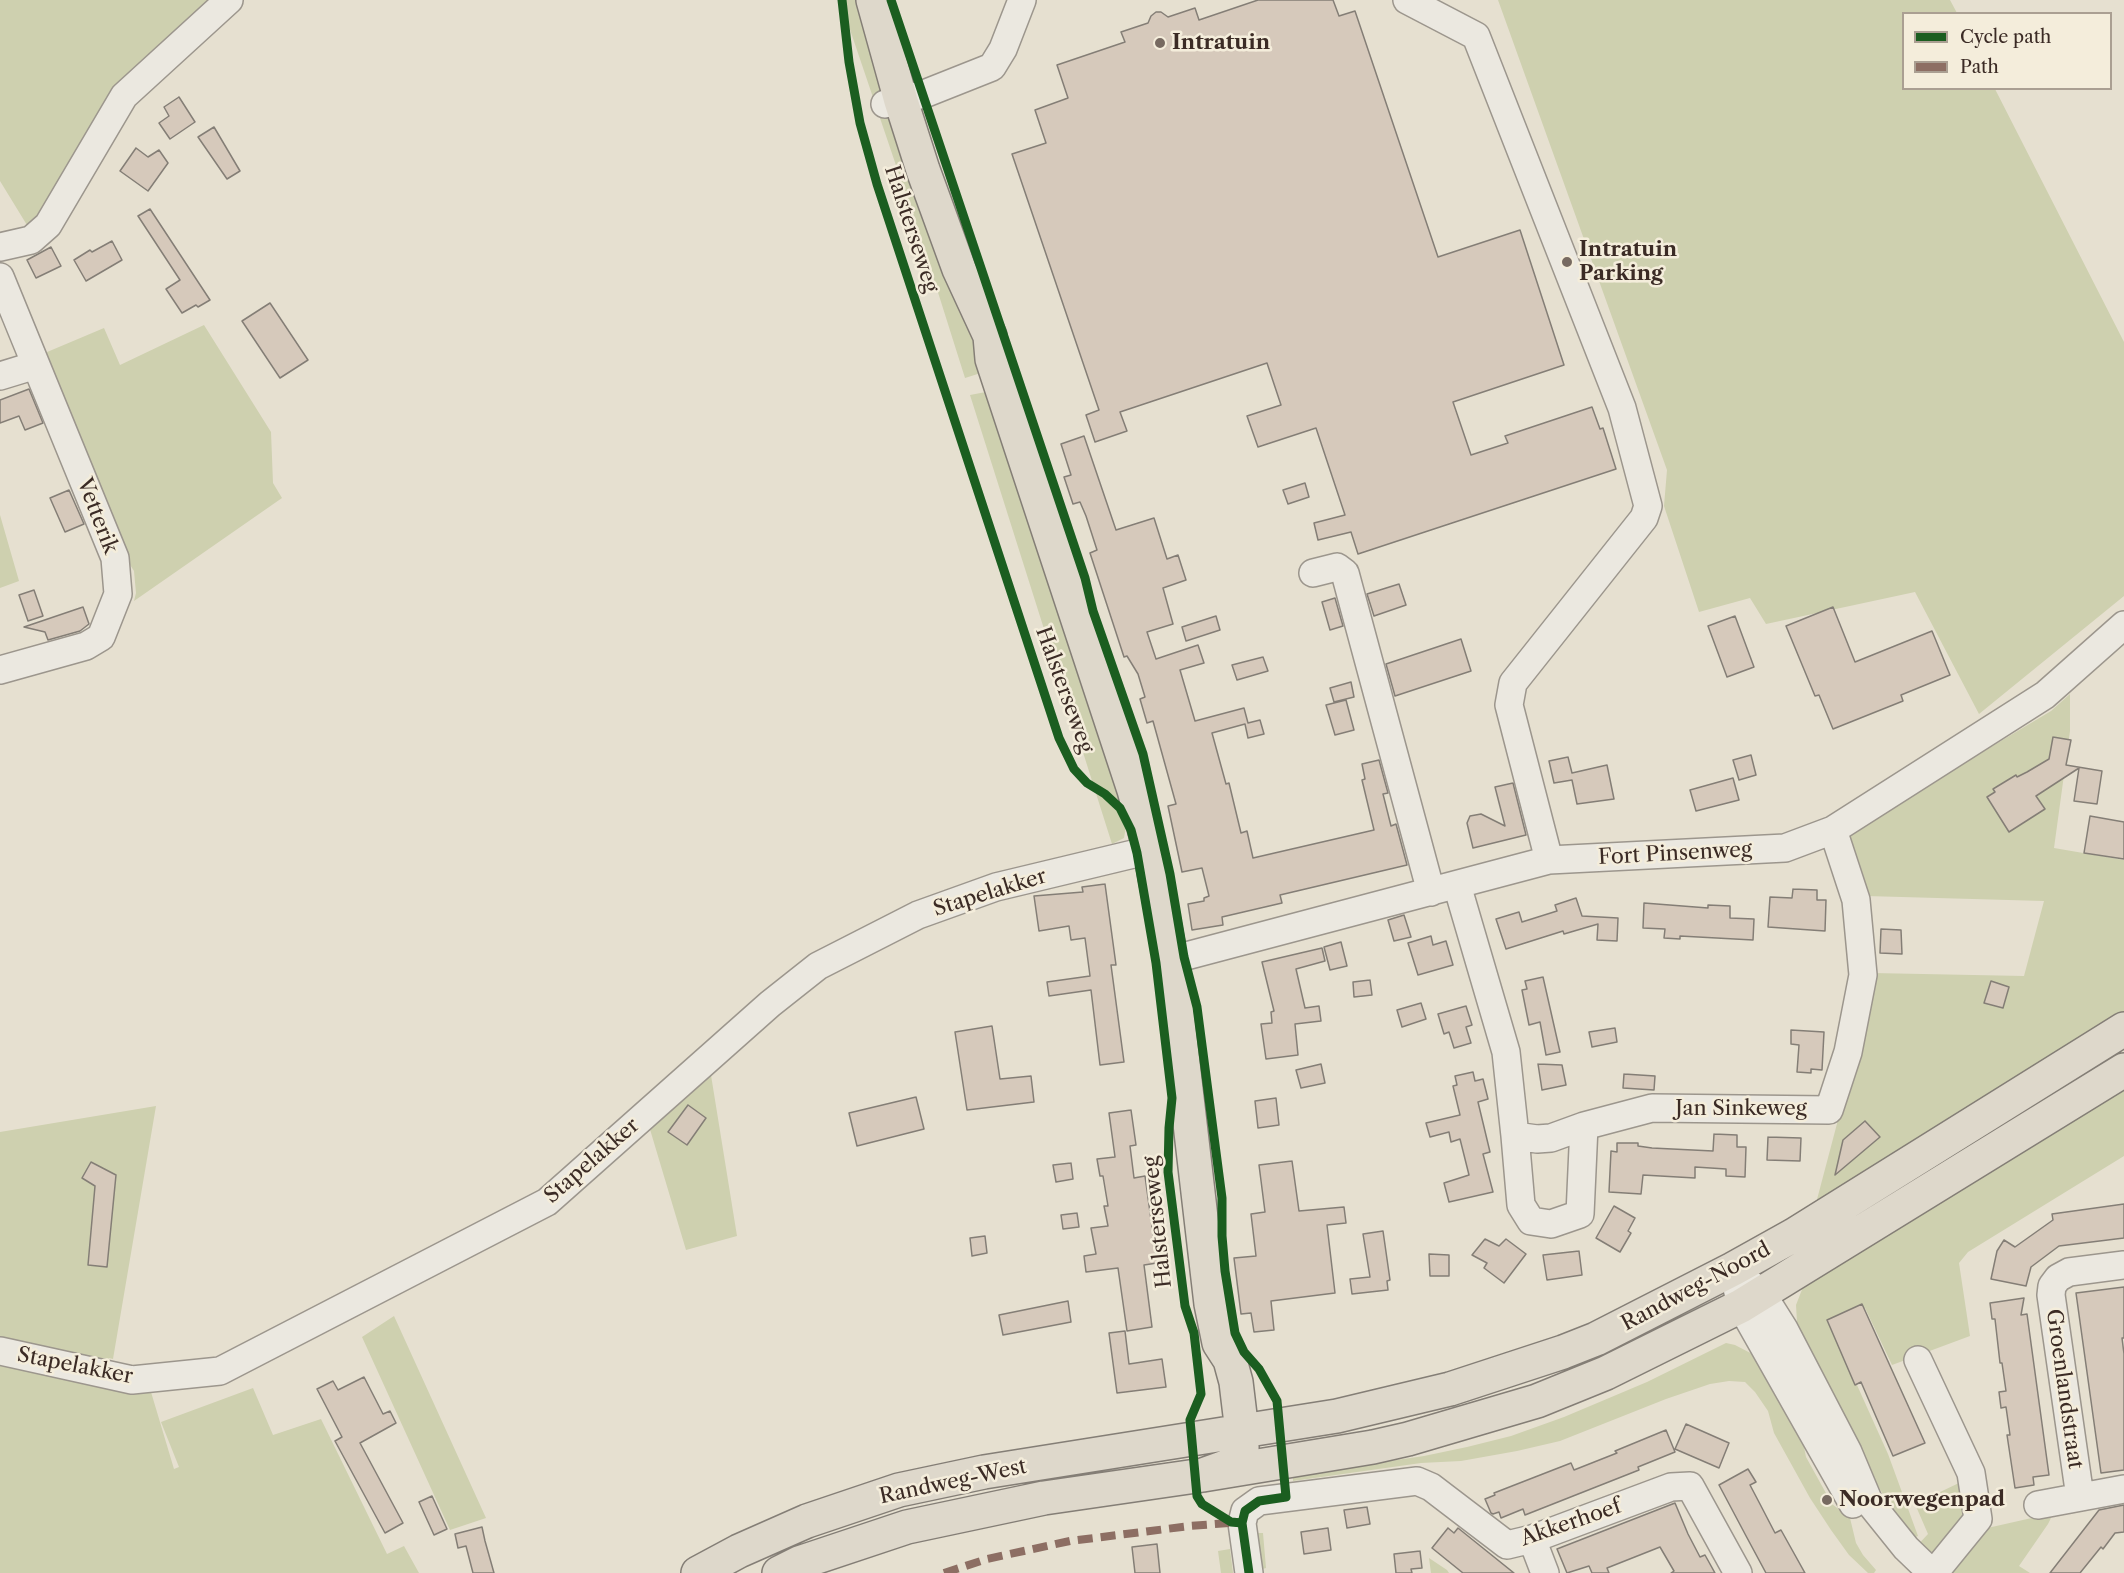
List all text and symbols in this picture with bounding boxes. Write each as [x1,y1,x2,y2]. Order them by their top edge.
legend [1902,12,2112,90]
text: Cycle path [1960,26,2051,48]
place label: Intratuin [1172,30,1270,56]
marker: Intratuin [1153,36,1167,50]
text: Path [1960,56,1999,78]
street label: Halsterseweg [879,162,943,296]
place label: Intratuin Parking [1579,237,1677,287]
marker: Intratuin Parking [1560,255,1574,269]
street label: Vetterik [71,475,123,557]
street label: Halsterseweg [1030,623,1098,757]
street label: Fort Pinsenweg [1597,837,1753,871]
street label: Stapelakker [930,864,1050,922]
street label: Jan Sinkeweg [1675,1096,1807,1122]
street label: Stapelakker [540,1113,644,1209]
street label: Halsterseweg [1139,1155,1177,1289]
street label: Randweg-Noord [1617,1237,1775,1337]
street label: Groenlandstraat [2040,1307,2088,1471]
street label: Stapelakker [15,1342,135,1390]
street label: Randweg-West [877,1454,1029,1510]
place label: Noorwegenpad [1839,1487,2005,1513]
marker: Noorwegenpad [1820,1493,1834,1507]
street label: Akkerhoef [1517,1494,1625,1552]

